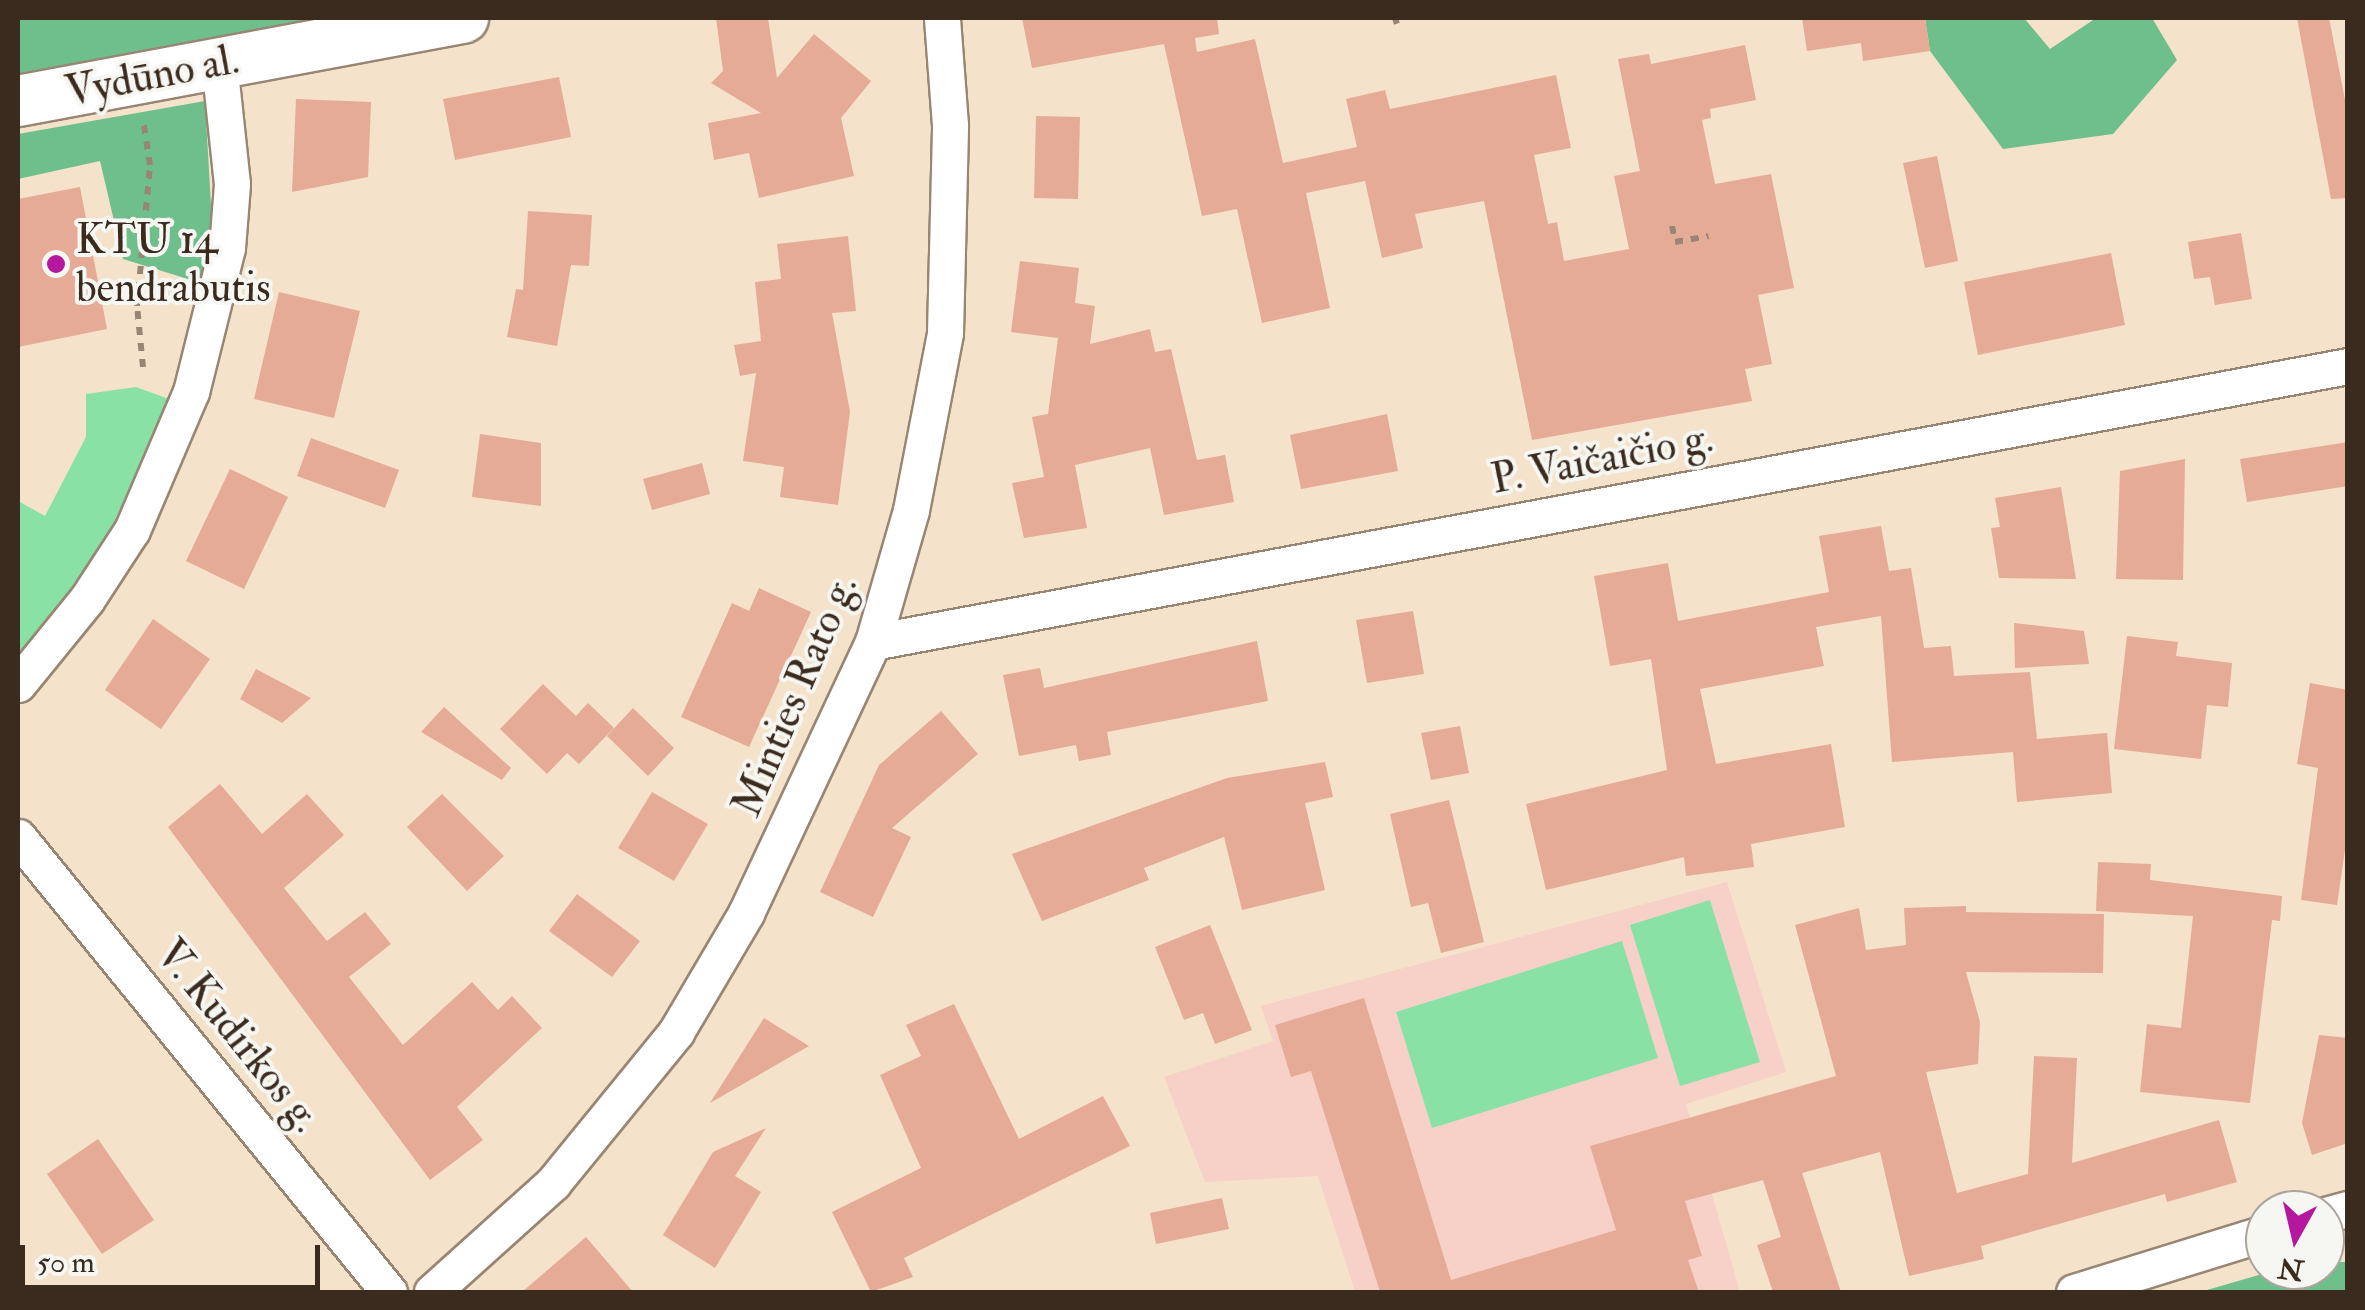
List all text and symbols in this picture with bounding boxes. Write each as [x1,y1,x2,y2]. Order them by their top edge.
street label: Vydūno al. [61,35,243,117]
place label: KTU 14 bendrabutis [76,215,271,314]
marker: KTU 14 bendrabutis [45,253,67,275]
street label: P. Vaičaičio g. [1487,413,1717,505]
street label: Minties Rato g. [722,568,868,824]
street label: V. Kudirkos g. [145,930,331,1142]
north arrow [2245,1190,2345,1290]
scale bar [25,1225,325,1287]
text: 50 m [37,1244,95,1281]
text: N [2276,1249,2306,1287]

